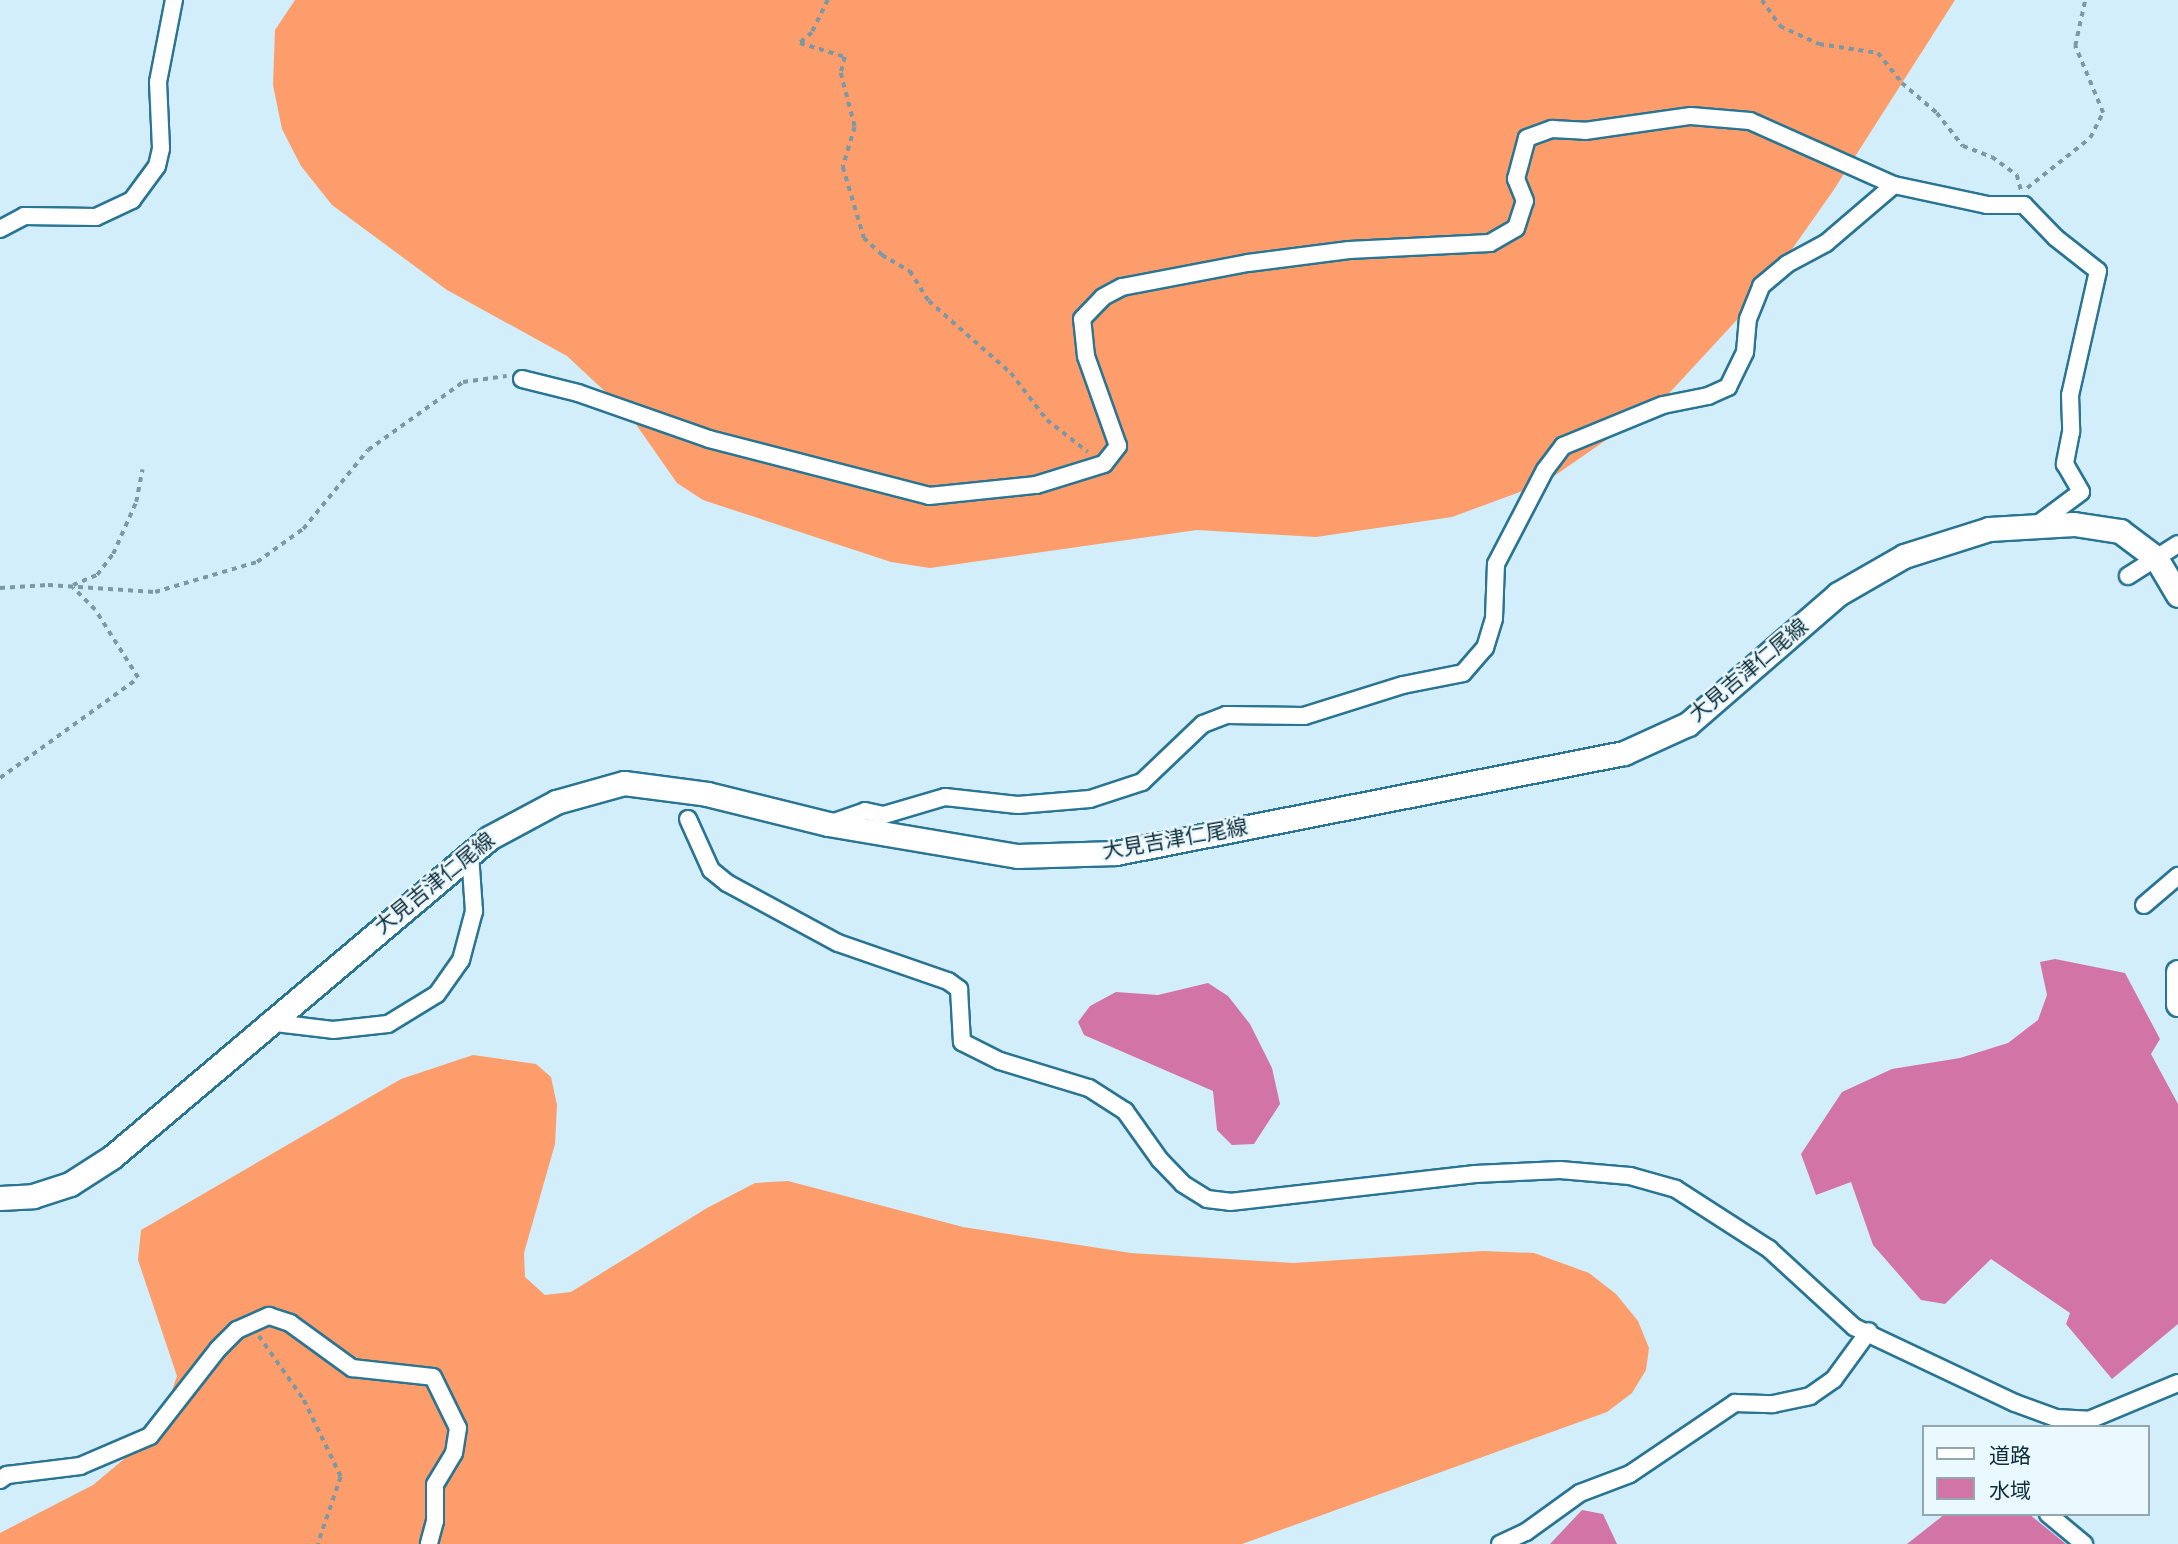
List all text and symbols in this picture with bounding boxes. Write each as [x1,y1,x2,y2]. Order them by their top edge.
street label: 大見吉津仁尾線 [1685,614,1813,728]
street label: 大見吉津仁尾線 [1100,815,1250,865]
street label: 大見吉津仁尾線 [370,828,500,940]
legend [1923,1425,2150,1516]
text: 道路 [1989,1446,2031,1467]
text: 水域 [1989,1481,2031,1502]

